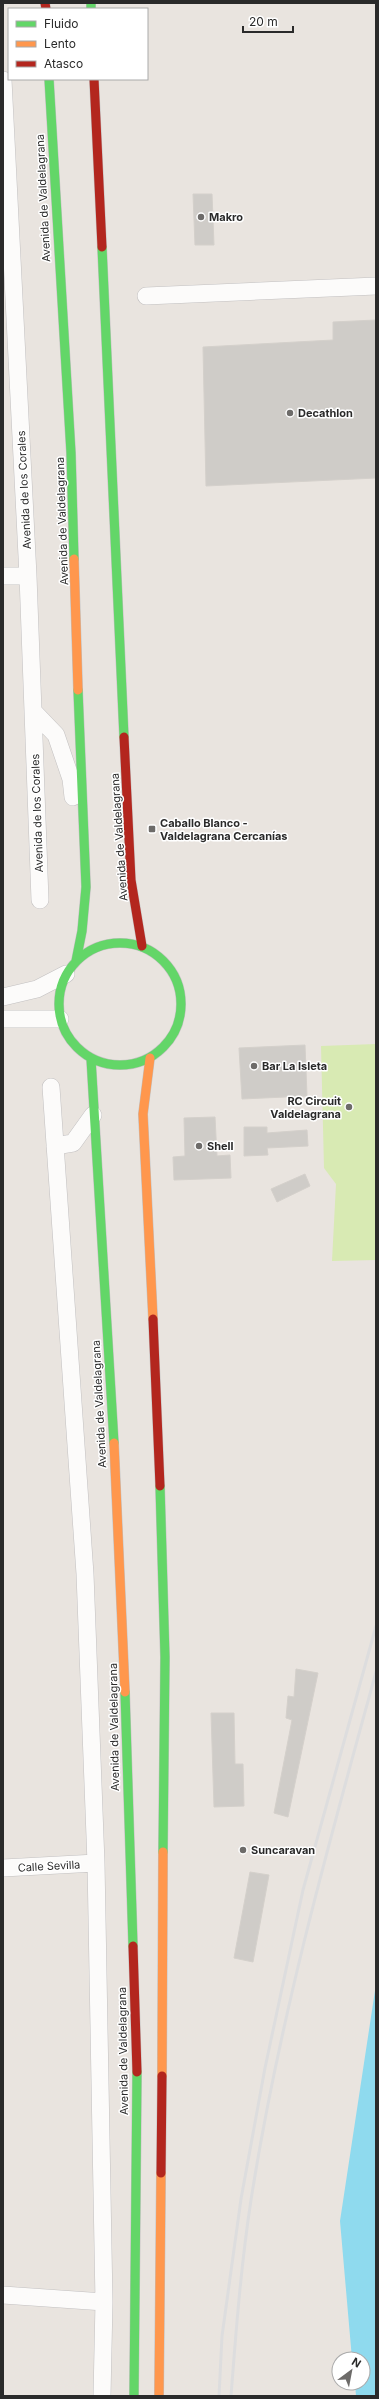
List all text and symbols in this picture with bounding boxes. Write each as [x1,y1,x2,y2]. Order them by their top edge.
legend [8,8,148,80]
scale bar [243,8,293,34]
text: 20 m [249,14,278,29]
text: Fluido [44,16,79,31]
text: Lento [44,36,76,51]
text: Atasco [44,56,83,71]
street label: Avenida de Valdelagrana [33,134,53,262]
place label: Makro [209,210,243,224]
marker: Makro [196,212,206,222]
place label: Decathlon [298,406,353,420]
marker: Decathlon [285,408,295,418]
street label: Avenida de los Corales [14,430,34,550]
street label: Avenida de Valdelagrana [53,457,71,585]
street label: Avenida de los Corales [28,753,46,873]
street label: Avenida de Valdelagrana [108,773,130,901]
place label: Caballo Blanco - Valdelagrana Cercanías [160,816,288,843]
marker: Caballo Blanco - Valdelagrana Cercanías [147,824,157,834]
place label: Bar La Isleta [262,1059,327,1073]
marker: Bar La Isleta [249,1061,259,1071]
place label: RC Circuit Valdelagrana [270,1094,341,1121]
marker: RC Circuit Valdelagrana [344,1102,354,1112]
place label: Shell [207,1139,234,1153]
marker: Shell [194,1141,204,1151]
street label: Avenida de Valdelagrana [89,1340,109,1468]
street label: Avenida de Valdelagrana [106,1663,122,1791]
place label: Suncaravan [251,1843,315,1857]
marker: Suncaravan [238,1845,248,1855]
street label: Calle Sevilla [17,1857,81,1875]
street label: Avenida de Valdelagrana [115,1987,131,2115]
north arrow [331,2351,371,2391]
text: N [349,2354,364,2371]

